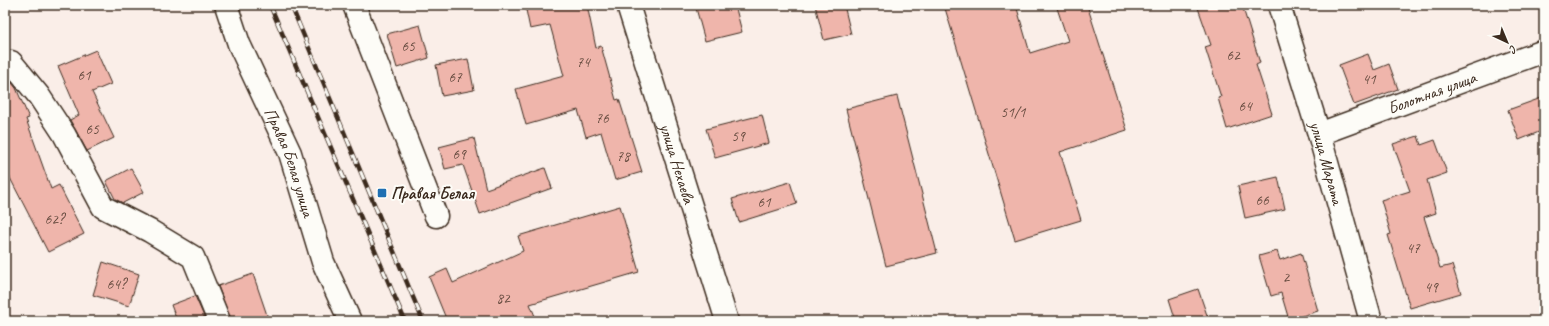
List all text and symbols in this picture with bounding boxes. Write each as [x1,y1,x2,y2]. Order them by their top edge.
north arrow [1487,22,1527,62]
house number: 65 [401,37,416,56]
text: С [1506,42,1521,57]
house number: 62 [1226,46,1241,65]
house number: 74 [576,53,591,72]
house number: 61 [77,66,92,85]
street label: Болотная улица [1384,66,1480,118]
house number: 67 [448,68,463,87]
house number: 41 [1362,70,1377,89]
house number: 64 [1238,97,1253,116]
house number: 51/1 [1000,103,1027,122]
street label: Правая Белая улица [260,104,320,221]
house number: 76 [595,109,610,128]
street label: улица Марата [1305,118,1349,209]
house number: 65 [85,120,100,139]
street label: улица Нехаева [655,120,700,208]
house number: 59 [731,127,746,146]
house number: 69 [452,145,467,164]
house number: 78 [616,147,631,166]
place label: Правая Белая [391,183,476,204]
marker: Правая Белая [376,187,388,199]
house number: 66 [1255,191,1270,210]
house number: 61 [757,193,772,212]
house number: 62? [44,210,67,229]
house number: 47 [1406,239,1421,258]
house number: 2 [1283,268,1291,287]
house number: 64? [106,275,129,294]
house number: 49 [1424,278,1439,297]
house number: 82 [496,289,511,308]

